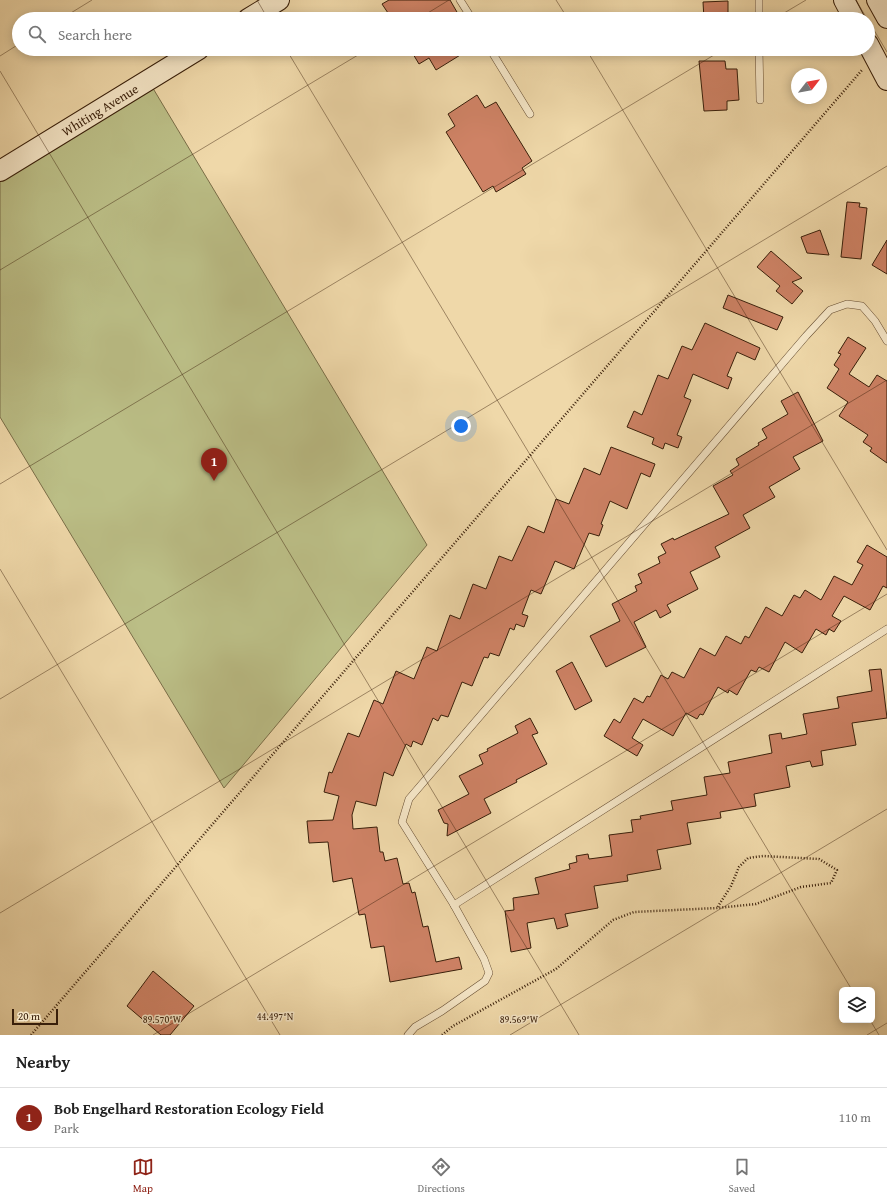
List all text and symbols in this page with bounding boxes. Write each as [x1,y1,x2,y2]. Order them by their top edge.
search box [12,12,875,56]
icon: search [26,23,48,45]
text: Search here [58,24,132,45]
north arrow [791,68,827,104]
street label: Whiting Avenue [58,79,142,141]
your location [451,416,471,436]
pin: 1 [201,448,227,481]
map controls [839,987,875,1023]
button: layers [839,987,875,1023]
scale bar [12,1007,58,1026]
text: 20 m [18,1008,40,1024]
text: 44.497°N [257,1009,294,1024]
text: 89.570°W [143,1012,182,1027]
text: 89.569°W [500,1012,539,1027]
text: Nearby [16,1049,70,1074]
text: Bob Engelhard Restoration Ecology Field [54,1098,324,1119]
text: 1 [26,1108,32,1127]
text: 110 m [839,1108,871,1127]
text: Park [54,1119,79,1138]
tab: Map [132,1156,154,1196]
tab: Directions [418,1156,465,1196]
tab: Saved [728,1156,755,1196]

